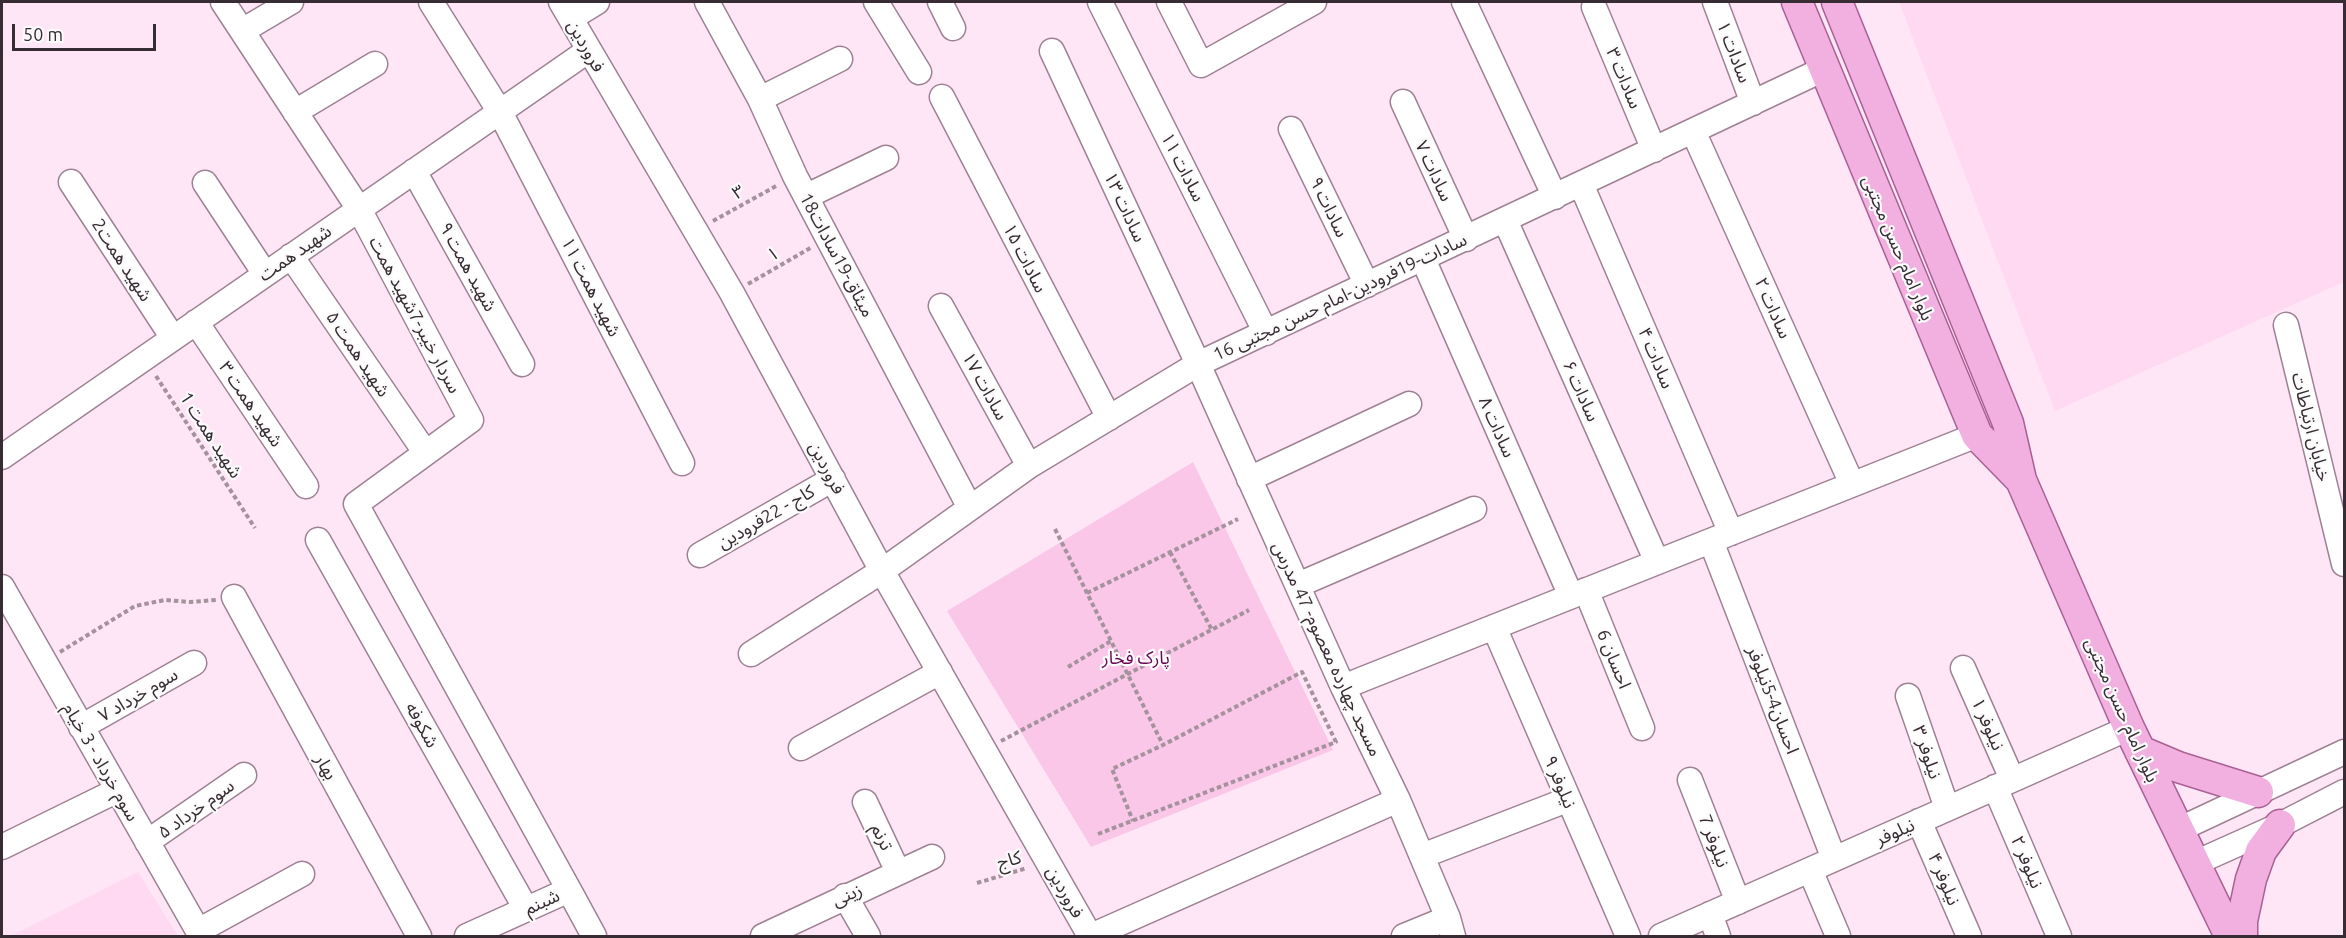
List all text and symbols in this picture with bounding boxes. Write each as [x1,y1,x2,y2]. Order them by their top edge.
scale bar [15,12,159,50]
street label: فروردین [563,16,609,76]
street label: سادات ‍‍۱ [1712,18,1756,86]
text: 50 m [23,24,63,44]
street label: سادات ۳ [1601,44,1647,112]
street label: سادات ۱۱ [1156,129,1210,205]
street label: سادات ۷ [1411,137,1457,205]
street label: سادات ۱۳ [1099,169,1151,245]
street label: بلوار امام حسن مجتبی [1858,172,1938,324]
street label: سادات ۹ [1305,173,1353,241]
street label: ۳ [728,180,748,204]
street label: 18میثاق-19سادات [795,189,879,321]
street label: 2شهید همت [87,215,157,305]
street label: شهید همت ۹ [435,219,501,315]
street label: شهید همت [254,220,336,286]
street label: سادات ۱۵ [998,220,1052,296]
street label: سادات-19فرودین-امام حسن مجتبی 16 [1210,229,1470,365]
street label: سردار خیبر-7شهید همت [365,233,465,397]
street label: شهید همت ۱۱ [557,234,625,340]
street label: ۱ [763,242,783,266]
street label: سادات ۲ [1750,274,1796,342]
street label: شهید همت ۵ [322,307,394,401]
street label: سادات ۴ [1633,324,1679,392]
street label: سادات ۱۷ [957,348,1013,424]
street label: شهید همت ۳ [215,357,287,451]
street label: سادات ۶ [1558,357,1604,425]
street label: خیابان ارتباطات [2287,370,2335,484]
street label: شهید همت 1 [175,388,247,482]
street label: سادات ۸ [1474,393,1520,461]
street label: فروردین [804,438,850,498]
street label: کاج - 22فرودین [714,481,818,553]
street label: مسجد چهارده معصوم- 47 مدرس [1268,538,1386,760]
street label: احسان 6 [1592,626,1636,692]
street label: بلوار امام حسن مجتبی [2080,634,2164,786]
street label: احسان4-5نیلوفر [1743,643,1803,757]
park label: پارک فخار [1102,647,1170,669]
street label: سوم خرداد ۷ [94,664,182,726]
street label: نیلوفر ۱ [1967,694,2009,754]
street label: سوم خرداد - 3 خیام [58,699,144,825]
street label: شکوفه [401,699,443,751]
street label: نیلوفر ۳ [1908,722,1946,782]
street label: بهار [310,750,342,784]
street label: نیلوفر ۹ [1539,752,1581,812]
street label: سوم خرداد ۵ [154,775,238,843]
street label: نیلوفر 7 [1694,812,1734,870]
street label: نیلوفر [1872,814,1918,850]
street label: ترنم [866,820,898,854]
street label: نیلوفر ۲ [2006,832,2048,892]
street label: کاج [994,846,1024,874]
street label: نیلوفر ۴ [1923,849,1965,909]
street label: فروردین [1042,862,1088,922]
street label: زینی [828,879,866,911]
street label: شبنم [521,884,563,920]

